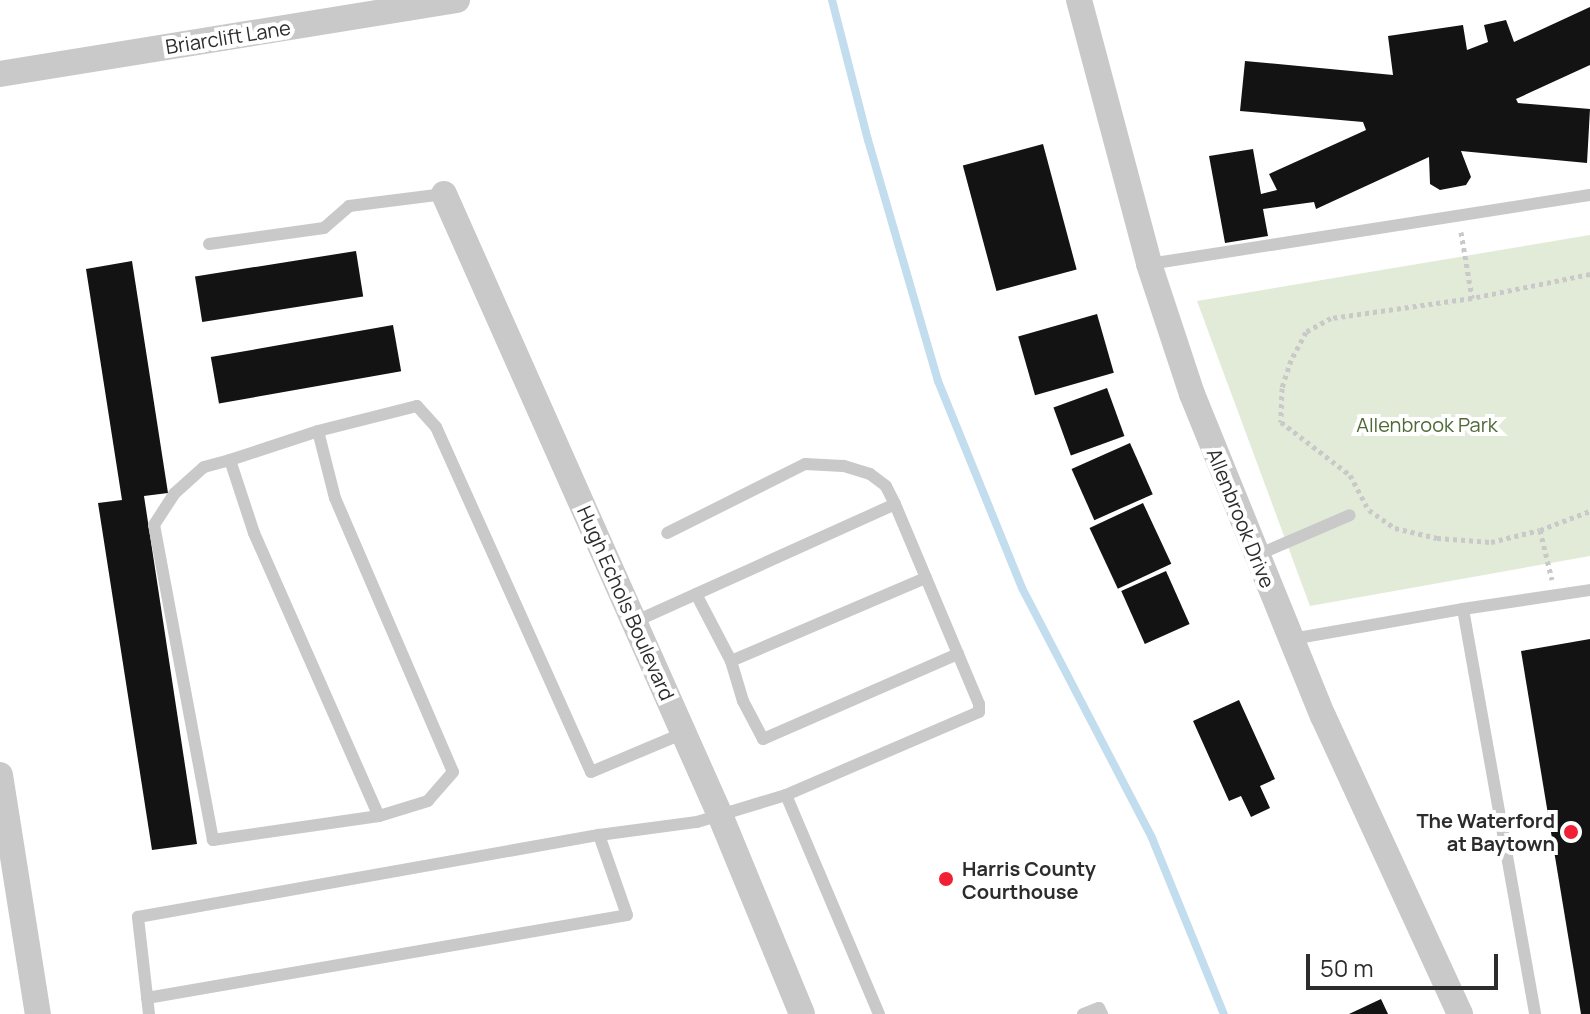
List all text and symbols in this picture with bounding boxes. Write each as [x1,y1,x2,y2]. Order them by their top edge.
street label: Briarclift Lane [164,15,292,59]
park label: Allenbrook Park [1356,412,1498,436]
street label: Allenbrook Drive [1202,445,1280,591]
street label: Hugh Echols Boulevard [572,502,680,704]
place label: The Waterford at Baytown [1416,808,1555,855]
marker: The Waterford at Baytown [1562,823,1580,841]
place label: Harris County Courthouse [962,856,1096,903]
marker: Harris County Courthouse [937,870,955,888]
scale bar [1310,938,1502,988]
text: 50 m [1320,951,1374,984]

